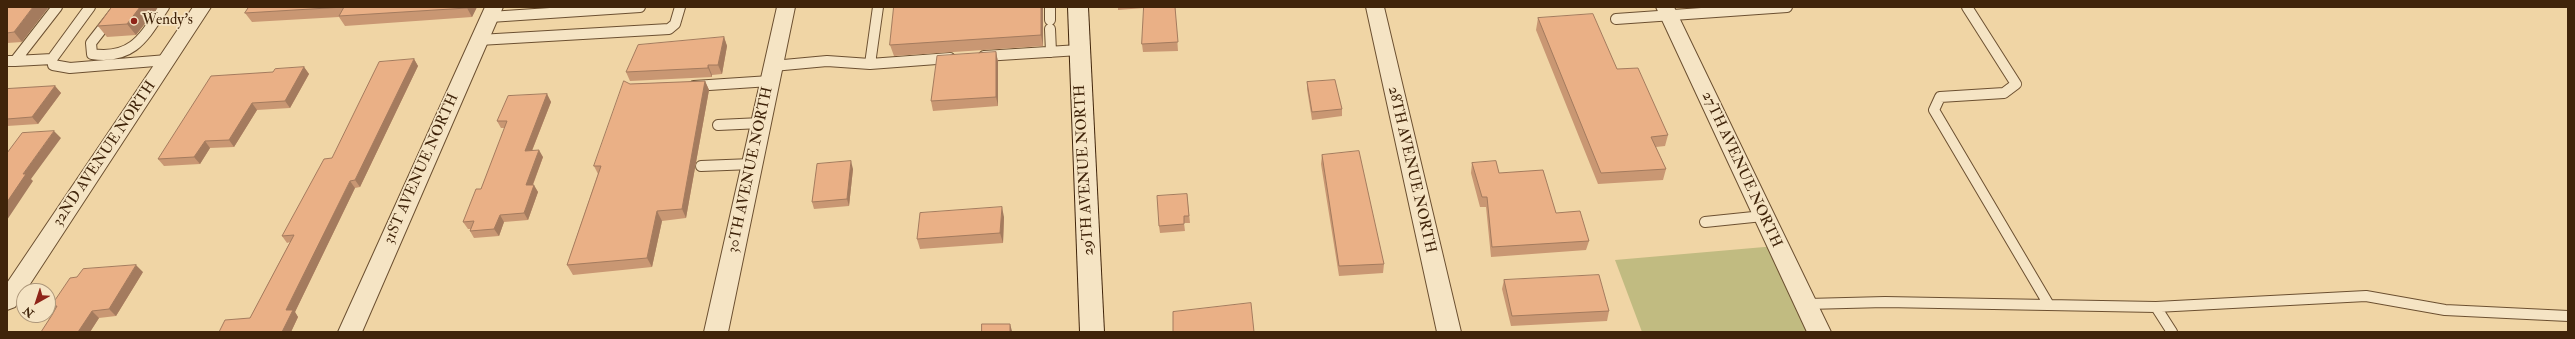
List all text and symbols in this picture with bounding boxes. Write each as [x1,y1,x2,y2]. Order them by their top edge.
place label: Wendy's [142,12,193,30]
marker: Wendy's [129,16,139,26]
street label: 32ND AVENUE NORTH [50,78,160,230]
street label: 29TH AVENUE NORTH [1072,84,1098,256]
street label: 30TH AVENUE NORTH [725,85,777,255]
street label: 28TH AVENUE NORTH [1383,85,1439,255]
street label: 27TH AVENUE NORTH [1697,89,1785,251]
street label: 31ST AVENUE NORTH [381,91,463,247]
north arrow [16,283,56,323]
text: N [21,304,37,320]

